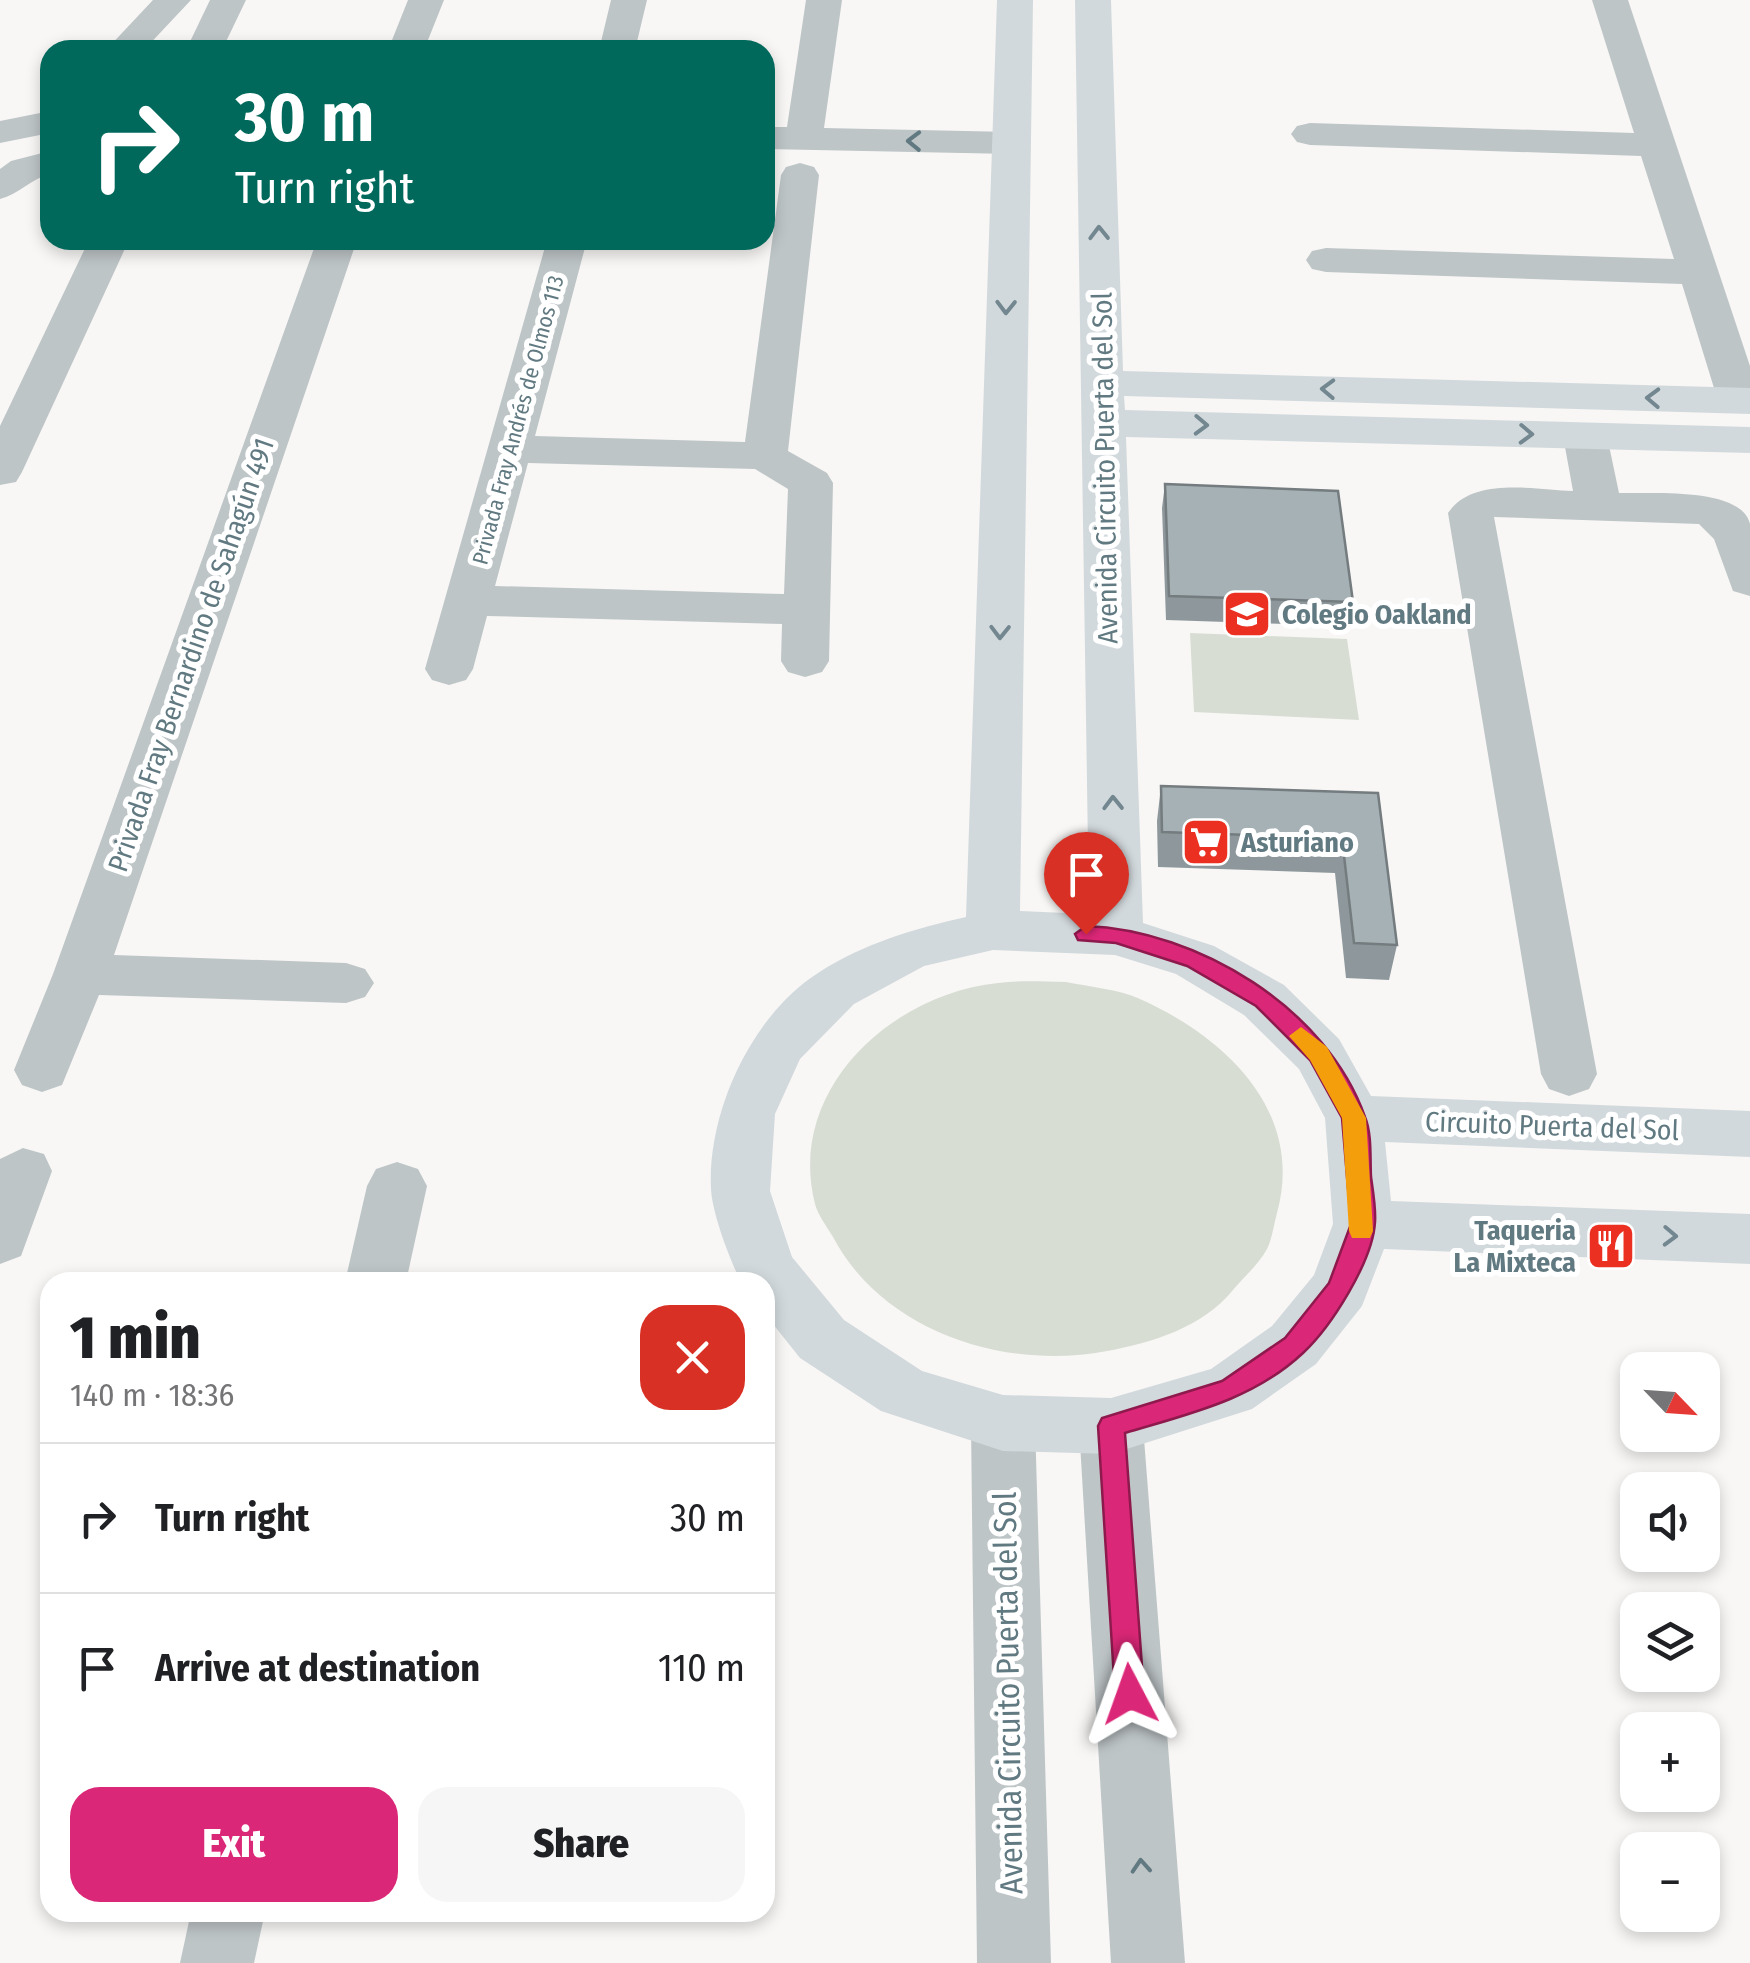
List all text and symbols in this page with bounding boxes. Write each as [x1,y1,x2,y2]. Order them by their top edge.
text: 30 m [235,76,374,160]
icon: right [70,80,200,210]
one-way arrow [906,131,922,152]
text: Turn right [235,161,414,215]
one-way arrow [1088,224,1109,240]
street label: Privada Fray Andrés de Olmos 113 [466,272,570,568]
street label: Avenida Circuito Puerta del Sol [1085,292,1125,644]
one-way arrow [996,300,1017,316]
one-way arrow [1319,379,1335,400]
one-way arrow [1644,388,1660,409]
one-way arrow [1193,415,1209,436]
one-way arrow [1518,424,1534,445]
street label: Privada Fray Bernardino de Sahagún 491 [101,434,281,876]
school or university icon: Colegio Oakland [1221,588,1273,640]
place label: Colegio Oakland [1282,598,1472,631]
one-way arrow [989,625,1010,641]
one-way arrow [1102,794,1124,810]
supermarket icon: Asturiano [1180,816,1232,868]
place label: Asturiano [1240,826,1354,859]
pin [1044,832,1129,935]
icon: arrive [1059,847,1114,902]
street label: Circuito Puerta del Sol [1424,1105,1680,1147]
place label: Taqueria La Mixteca [1453,1214,1576,1279]
restaurant icon: Taqueria La Mixteca [1585,1220,1637,1272]
one-way arrow [1663,1225,1679,1246]
text: 1 min [70,1302,201,1374]
button: close [640,1305,745,1410]
north arrow [1620,1352,1720,1452]
map controls [1620,1352,1720,1932]
text: 140 m · 18:36 [70,1376,234,1414]
button: sound [1620,1472,1720,1572]
icon: right [70,1491,125,1546]
street label: Avenida Circuito Puerta del Sol [985,1491,1031,1895]
text: Turn right [155,1495,309,1541]
text: 30 m [670,1495,745,1541]
button: layers [1620,1592,1720,1692]
icon: arrive [70,1641,125,1696]
position arrow [1078,1642,1182,1746]
text: Arrive at destination [155,1645,480,1691]
text: 110 m [658,1645,745,1691]
button: + [1620,1712,1720,1812]
button: Exit [70,1787,398,1902]
button: Share [418,1787,745,1902]
button: − [1620,1832,1720,1932]
one-way arrow [1131,1857,1152,1873]

